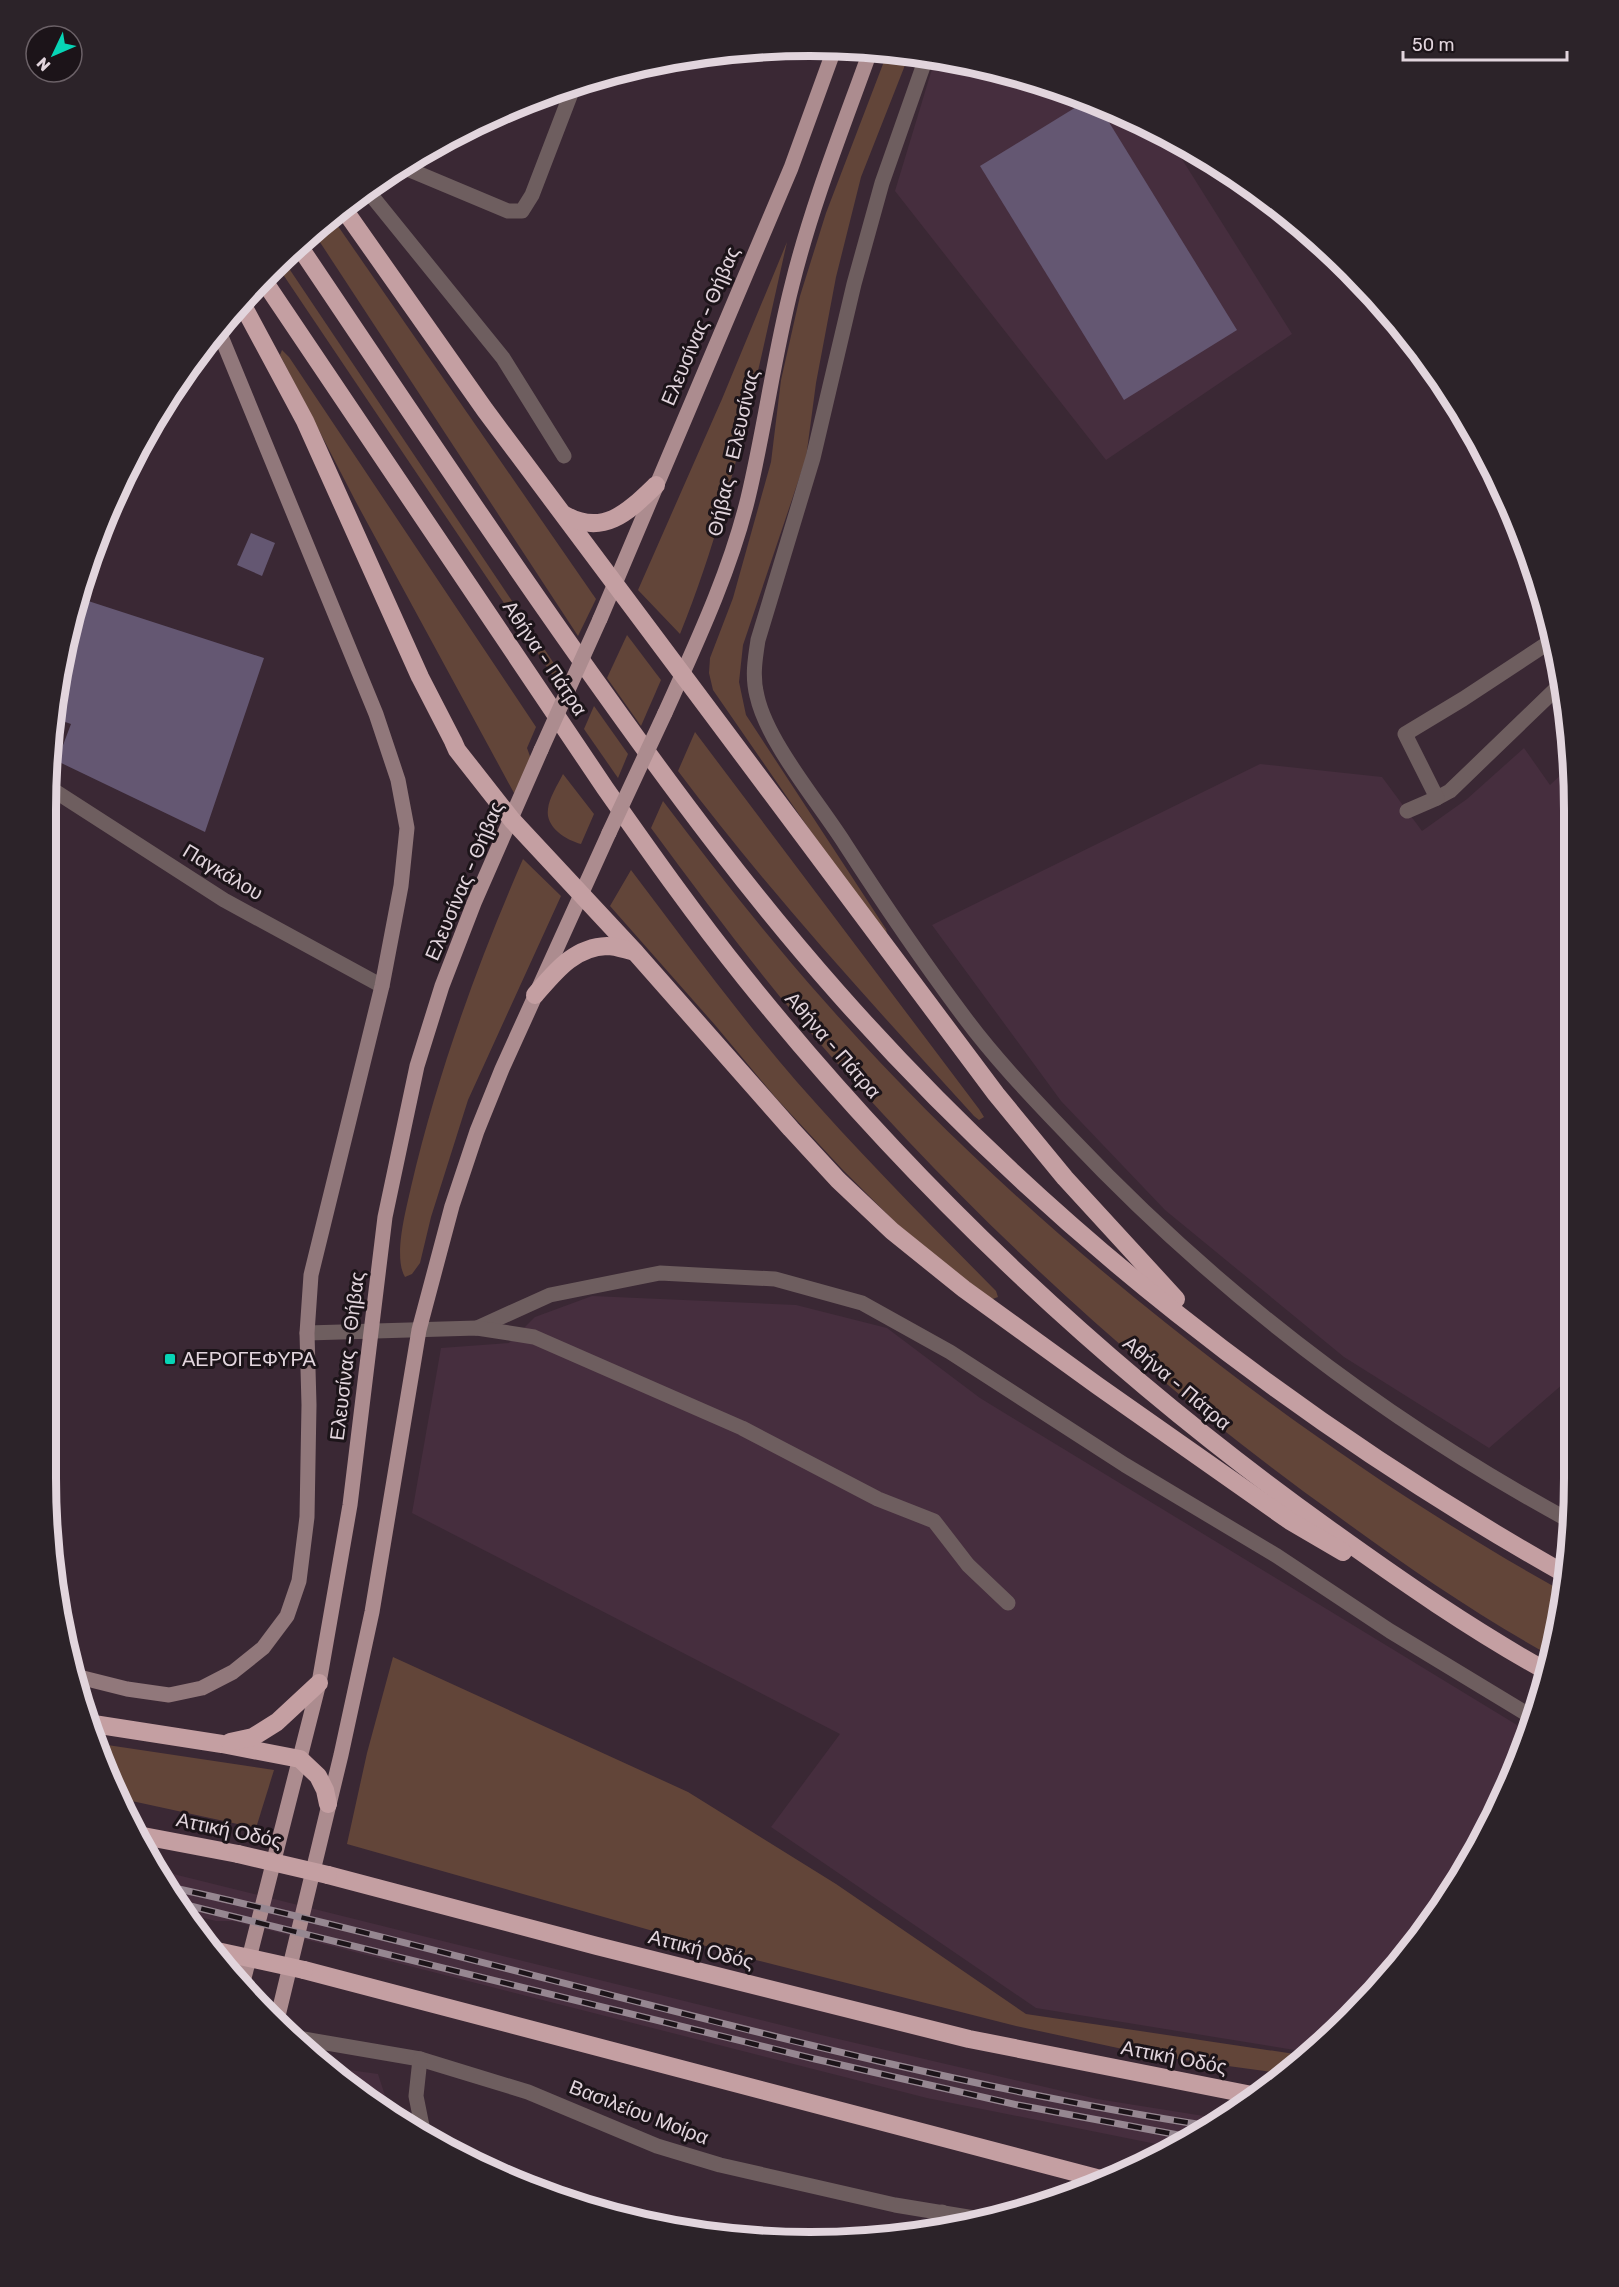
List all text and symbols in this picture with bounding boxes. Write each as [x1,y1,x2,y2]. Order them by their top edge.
north arrow [24,24,84,84]
scale bar [1403,24,1566,62]
text: 50 m [1412,34,1455,56]
text: N [33,53,54,75]
street label: Ελευσίνας - Θήβας [656,243,744,409]
street label: Θήβας - Ελευσίνας [702,367,764,539]
street label: Αθήνα - Πάτρα [498,596,592,720]
street label: Ελευσίνας - Θήβας [420,798,508,964]
street label: Παγκάλου [179,839,267,905]
street label: Αθήνα - Πάτρα [780,987,886,1103]
street label: Ελευσίνας - Θήβας [325,1270,369,1442]
street label: Αθήνα - Πάτρα [1118,1331,1236,1435]
place label: ΑΕΡΟΓΕΦΥΡΑ [182,1347,316,1371]
marker: ΑΕΡΟΓΕΦΥΡΑ [163,1352,177,1366]
street label: Αττική Οδός [174,1807,284,1853]
street label: Αττική Οδός [646,1924,756,1974]
street label: Αττική Οδός [1119,2035,1229,2079]
street label: Βασιλείου Μοίρα [566,2074,712,2150]

